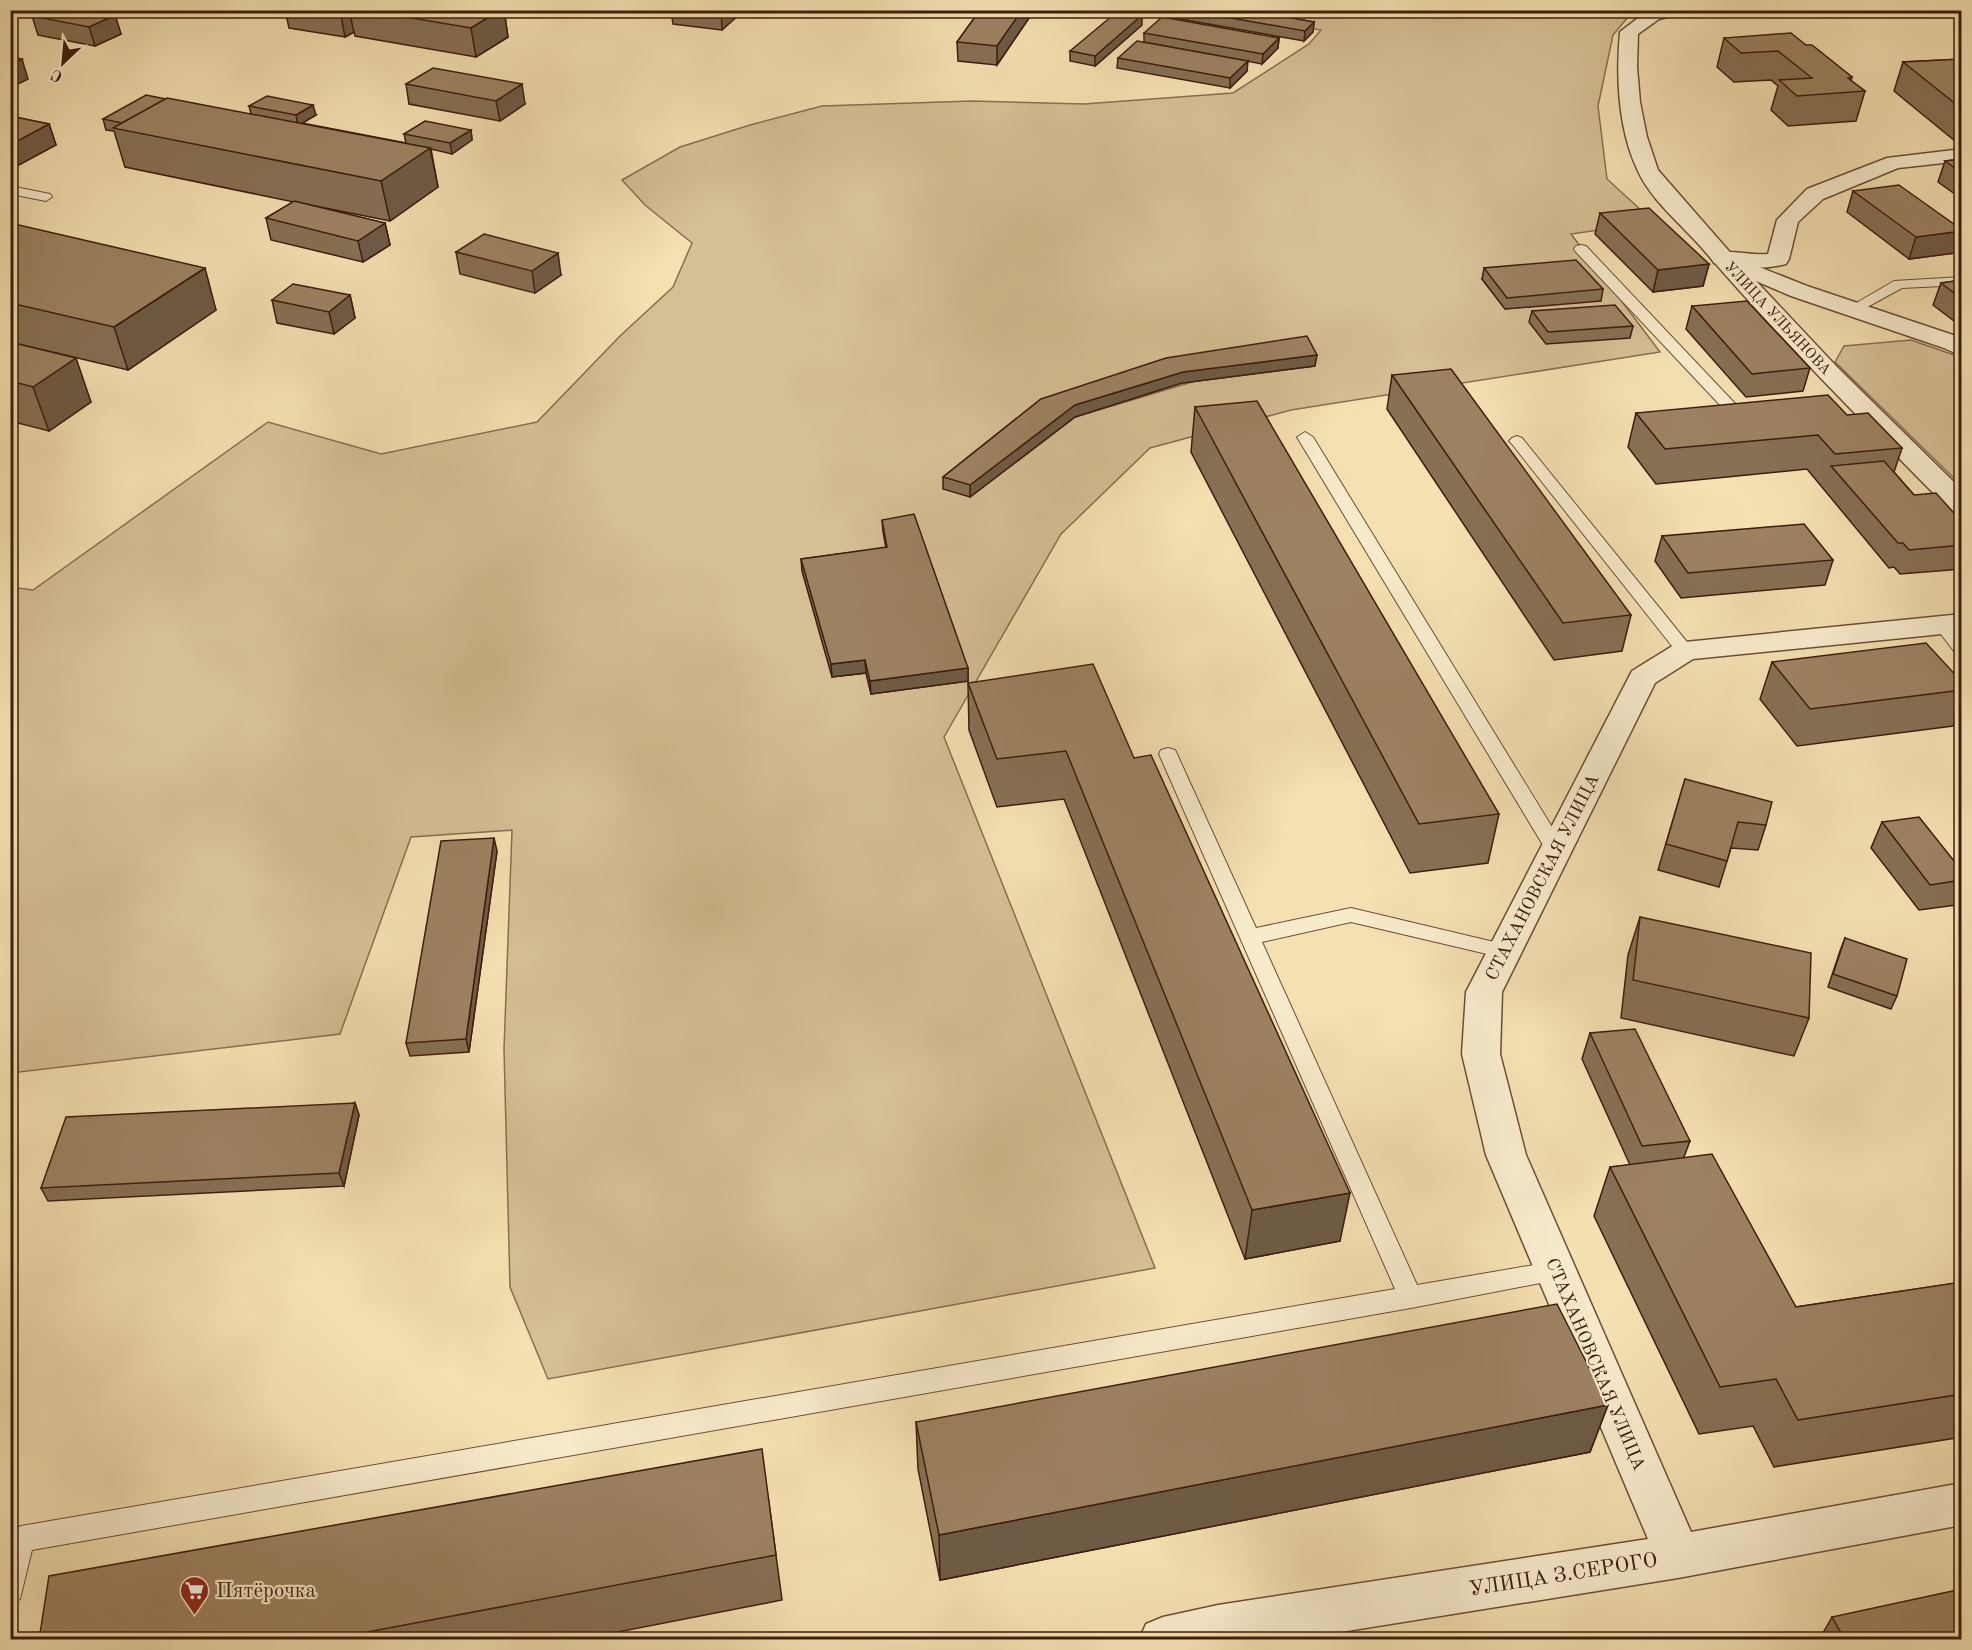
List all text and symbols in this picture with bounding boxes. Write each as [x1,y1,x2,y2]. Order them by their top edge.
north arrow [33,33,93,93]
text: С [49,65,66,84]
street label: УЛИЦА УЛЬЯНОВА [1721,260,1833,379]
street label: СТАХАНОВСКАЯ УЛИЦА [1483,771,1603,984]
street label: СТАХАНОВСКАЯ УЛИЦА [1542,1255,1648,1474]
street label: УЛИЦА З.СЕРОГО [1468,1550,1659,1601]
supermarket icon: Пятёрочка [179,1574,211,1616]
place label: Пятёрочка [216,1581,316,1602]

